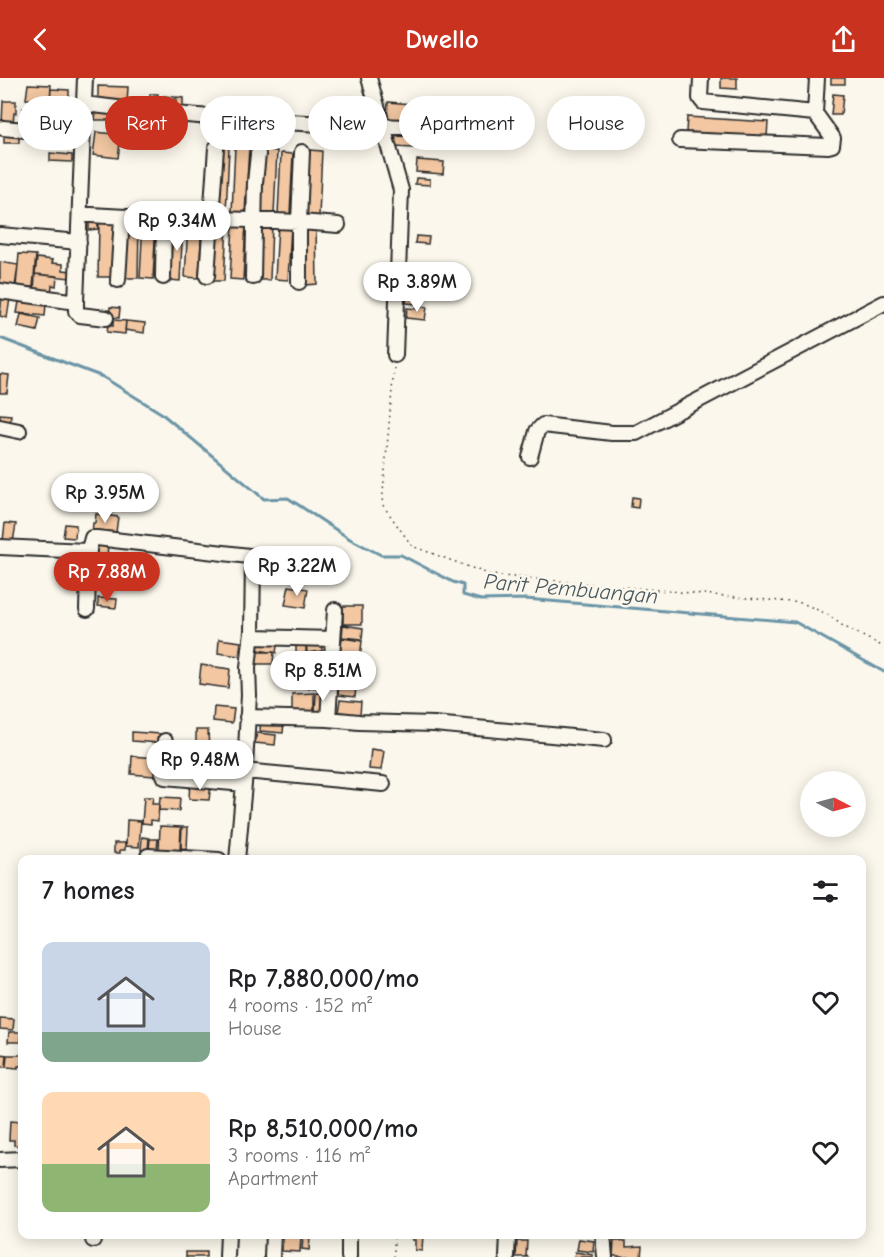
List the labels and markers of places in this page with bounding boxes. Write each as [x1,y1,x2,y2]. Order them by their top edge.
pin: Rp 9.34M [115,201,239,252]
pin: Rp 3.89M [355,262,479,313]
pin: Rp 3.95M [43,473,167,524]
pin: Rp 3.22M [235,546,359,597]
pin: Rp 7.88M [45,552,169,603]
pin: Rp 8.51M [261,651,385,702]
pin: Rp 9.48M [138,740,262,791]

